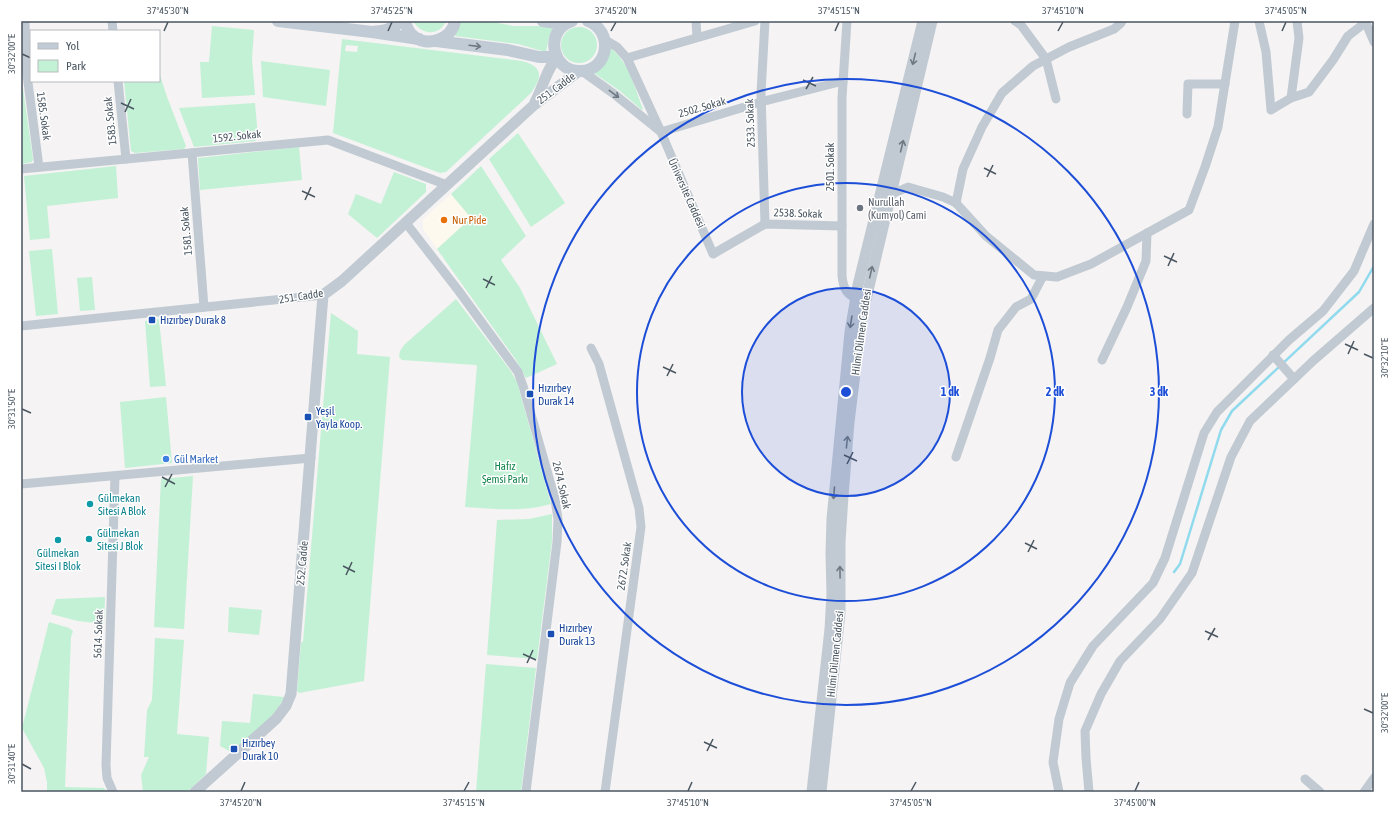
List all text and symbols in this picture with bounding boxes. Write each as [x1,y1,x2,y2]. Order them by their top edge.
text: 37°45'30"N [147,5,189,16]
text: 37°45'25"N [371,5,413,16]
text: 37°45'20"N [595,5,637,16]
text: 37°45'15"N [818,5,860,16]
text: 37°45'10"N [1042,5,1084,16]
text: 37°45'05"N [1265,5,1307,16]
legend [30,30,160,82]
text: 30°32'00"E [6,33,17,74]
text: Yol [66,39,80,53]
one-way arrow [468,42,481,50]
one-way arrow [909,52,917,65]
text: Park [66,59,87,73]
street label: 251. Cadde [535,70,577,106]
one-way arrow [608,90,619,98]
street label: 1585. Sokak [35,91,53,141]
street label: 2502. Sokak [677,94,727,119]
street label: 1583. Sokak [101,96,119,146]
street label: 2533. Sokak [743,98,757,148]
street label: 1592. Sokak [212,127,262,145]
one-way arrow [899,140,906,153]
street label: 2501. Sokak [824,142,836,191]
street label: Üniversite Caddesi [666,156,708,230]
place label: Nurullah (Kumyol) Cami [868,196,926,221]
marker: Nurullah (Kumyol) Cami [855,203,865,213]
street label: 1581. Sokak [178,206,194,256]
street label: 2538. Sokak [773,206,823,220]
place label: Nur Pide [452,214,486,226]
marker: Nur Pide [439,215,449,225]
one-way arrow [868,266,876,279]
street label: 251. Cadde [278,287,324,305]
street label: Hilmi Dilmen Caddesi [849,288,873,376]
place label: Hızırbey Durak 8 [160,314,226,326]
marker: Hızırbey Durak 8 [147,315,157,325]
one-way arrow [847,315,855,328]
text: 30°32'10"E [1379,337,1390,378]
place label: Hızırbey Durak 14 [538,382,574,407]
centre of rings [839,385,853,399]
text: 1 dk [941,385,960,399]
text: 2 dk [1046,385,1065,399]
text: 3 dk [1150,385,1169,399]
text: 30°31'50"E [6,388,17,429]
marker: Hızırbey Durak 14 [525,389,535,399]
place label: Yeşil Yayla Koop. [316,405,362,430]
marker: Yeşil Yayla Koop. [303,412,313,422]
one-way arrow [844,436,851,449]
place label: Gül Market [174,453,218,465]
marker: Gül Market [161,454,171,464]
park label: Hafız Şemsi Parkı [482,460,528,485]
street label: 2674. Sokak [551,460,573,510]
one-way arrow [831,486,838,499]
place label: Gülmekan Sitesi A Blok [98,492,146,517]
marker: Gülmekan Sitesi A Blok [85,499,95,509]
place label: Gülmekan Sitesi J Blok [97,527,143,552]
marker: Gülmekan Sitesi J Blok [84,534,94,544]
marker: Gülmekan Sitesi I Blok [53,535,63,545]
street label: 252. Cadde [294,540,310,586]
street label: 2672. Sokak [615,541,633,591]
place label: Gülmekan Sitesi I Blok [35,547,81,572]
one-way arrow [836,566,844,579]
street label: 5614. Sokak [91,609,105,659]
street label: Hilmi Dilmen Caddesi [824,610,846,698]
place label: Hızırbey Durak 13 [559,622,595,647]
marker: Hızırbey Durak 13 [546,629,556,639]
text: 30°32'00"E [1379,692,1390,733]
place label: Hızırbey Durak 10 [242,737,278,762]
text: 30°31'40"E [6,743,17,784]
marker: Hızırbey Durak 10 [229,744,239,754]
text: 37°45'20"N [220,797,262,808]
text: 37°45'15"N [443,797,485,808]
text: 37°45'10"N [667,797,709,808]
text: 37°45'05"N [890,797,932,808]
text: 37°45'00"N [1114,797,1156,808]

